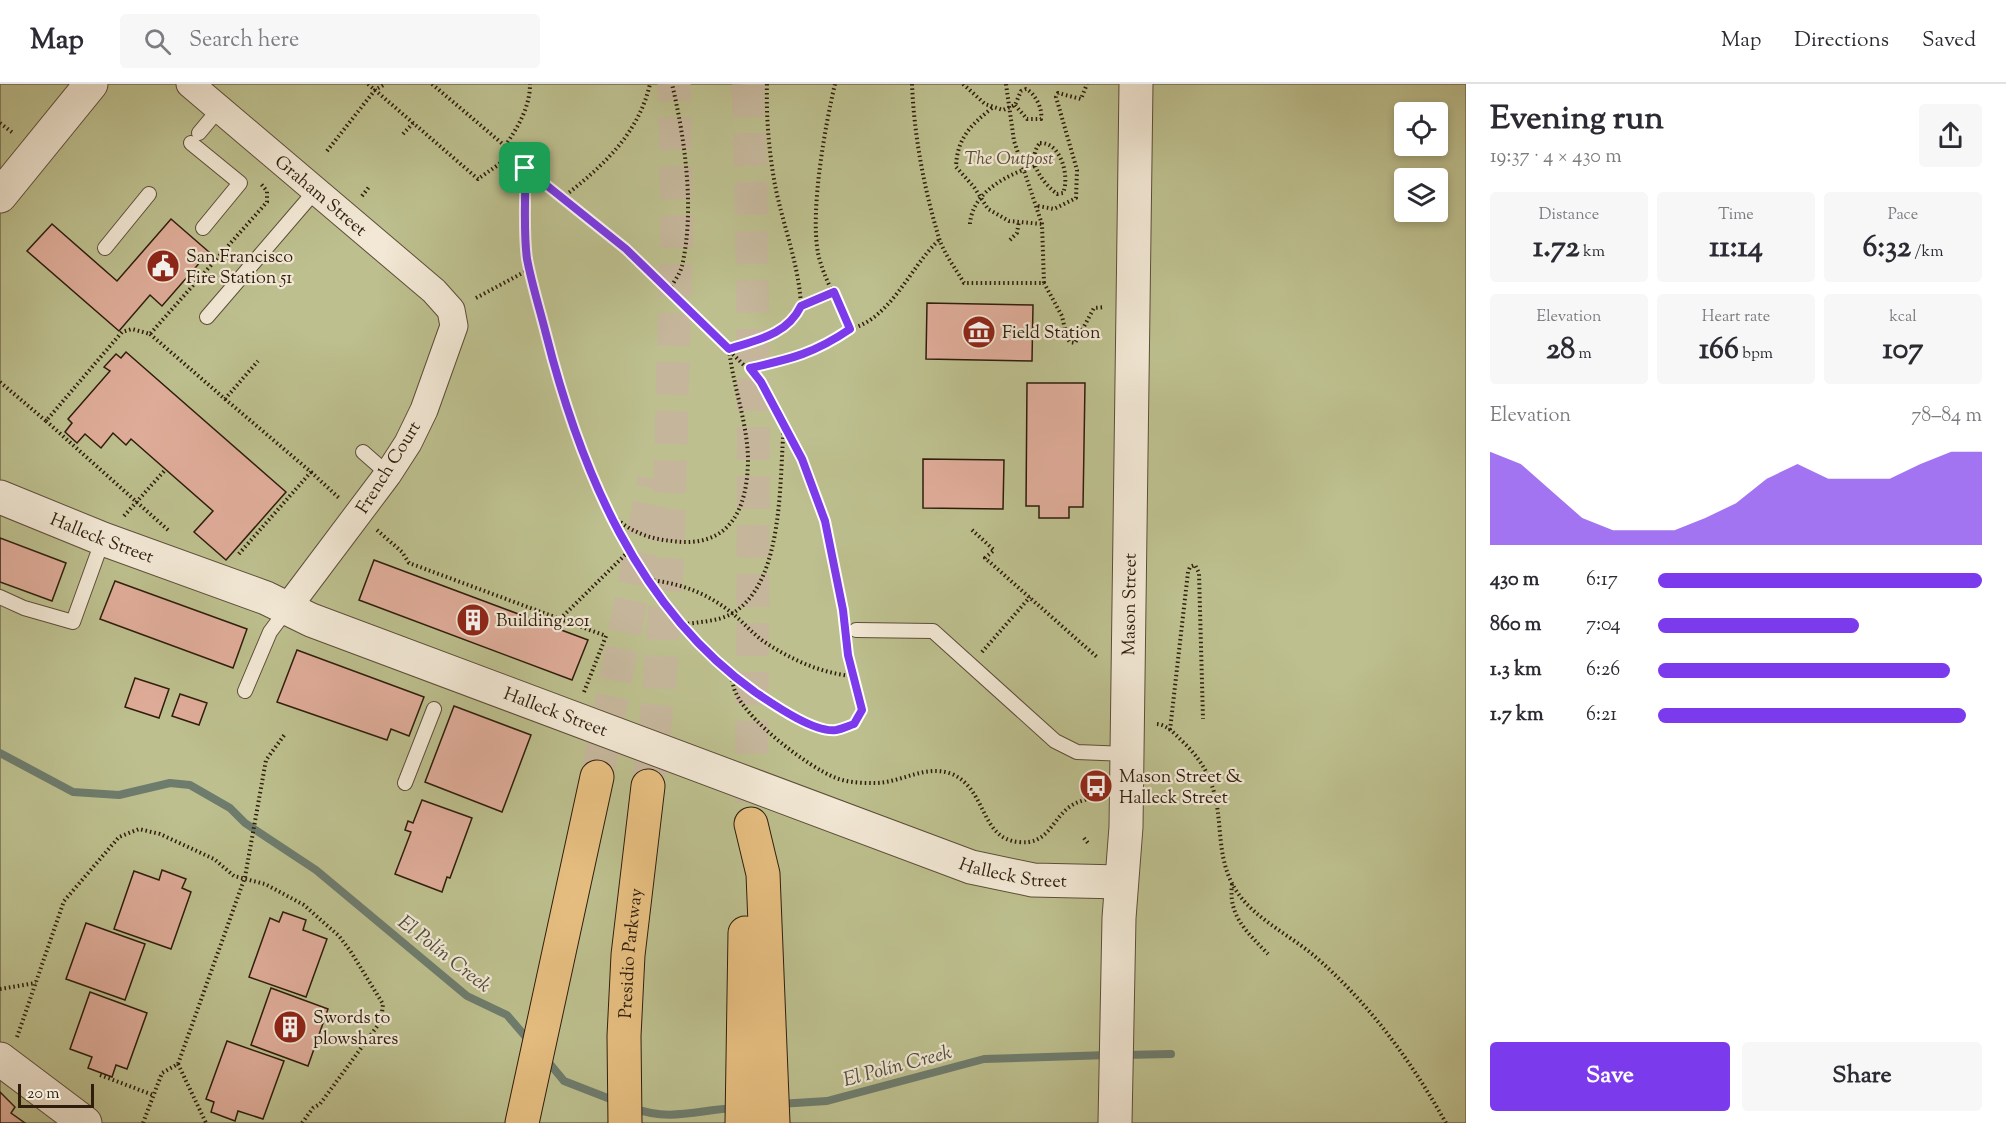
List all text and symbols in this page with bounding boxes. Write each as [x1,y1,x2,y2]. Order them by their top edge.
search box [120,14,540,68]
text: Map [30,21,84,61]
icon: search [141,25,174,58]
text: Search here [189,25,299,57]
text: Map [1721,26,1761,56]
text: Directions [1794,26,1889,56]
text: Saved [1922,26,1976,56]
text: Evening run [1490,96,1664,144]
map controls [1394,102,1448,222]
button: locate [1394,102,1448,156]
button: share [1919,104,1982,167]
pin [499,142,550,193]
text: 19:37 · 4 × 430 m [1490,143,1622,172]
park label: The Outpost [964,147,1054,173]
street label: Graham Street [268,150,372,244]
icon: arrive [508,151,541,184]
button: layers [1394,168,1448,222]
text: Distance [1539,204,1599,227]
text: Time [1718,204,1754,227]
text: Pace [1888,204,1918,227]
text: 1.72 [1533,227,1580,270]
text: 11:14 [1709,227,1763,270]
text: 6:32 [1863,227,1911,270]
text: km [1580,241,1605,264]
text: /km [1911,241,1943,264]
place label: San Francisco Fire Station 51 [186,245,293,292]
public building icon: San Francisco Fire Station 51 [145,248,181,284]
text: Elevation [1537,306,1601,329]
text: Heart rate [1702,306,1770,329]
text: kcal [1889,306,1917,329]
museum icon: Field Station [961,314,997,350]
place label: Field Station [1002,321,1101,347]
text: 28 [1546,329,1575,372]
text: 166 [1699,329,1739,372]
text: 107 [1883,329,1923,372]
text: m [1575,343,1592,366]
text: bpm [1739,343,1773,366]
text: Elevation [1490,402,1571,431]
text: 78–84 m [1911,402,1982,431]
street label: French Court [351,417,429,519]
street label: Halleck Street [46,508,157,571]
street label: Mason Street [1117,553,1145,656]
text: 430 m [1490,566,1539,595]
text: 6:17 [1586,566,1618,595]
building icon: Building 201 [455,602,491,638]
place label: Building 201 [496,609,590,635]
text: 860 m [1490,611,1541,640]
text: 7:04 [1586,611,1621,640]
text: 1.3 km [1490,656,1542,685]
text: 6:26 [1586,656,1620,685]
street label: Halleck Street [499,682,611,745]
text: 1.7 km [1490,701,1544,730]
text: 6:21 [1586,701,1617,730]
place label: Mason Street & Halleck Street [1119,765,1243,812]
bus stop icon: Mason Street & Halleck Street [1078,768,1114,804]
street label: Halleck Street [955,853,1067,896]
street label: Presidio Parkway [614,887,651,1019]
water label: El Polín Creek [391,909,496,1001]
place label: Swords to plowshares [313,1006,398,1053]
building icon: Swords to plowshares [272,1009,308,1045]
water label: El Polín Creek [840,1039,955,1096]
button: Save [1490,1042,1730,1111]
button: Share [1742,1042,1982,1111]
scale bar [18,1081,94,1108]
text: 20 m [27,1083,60,1106]

